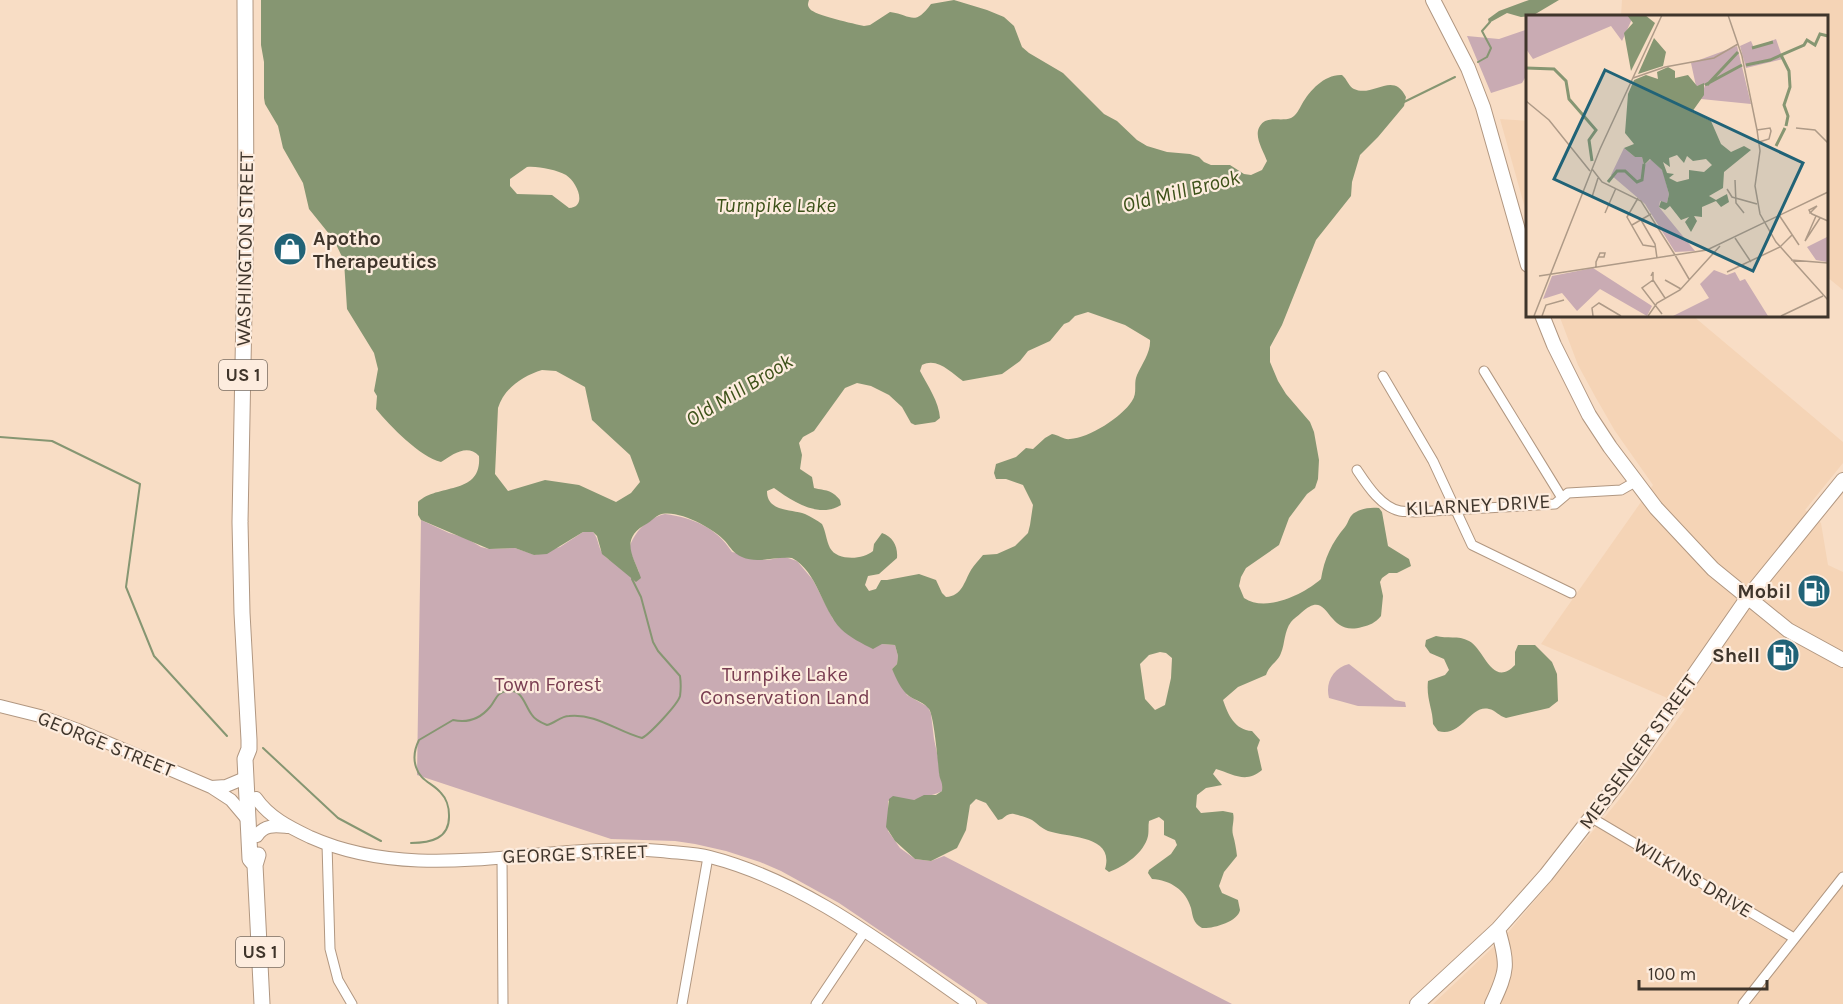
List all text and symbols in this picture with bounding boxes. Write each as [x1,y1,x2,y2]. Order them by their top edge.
inset map [1526,15,1828,316]
street label: WASHINGTON STREET [232,152,258,346]
water label: Old Mill Brook [1120,165,1243,217]
water label: Turnpike Lake [716,193,836,217]
place label: Apotho Therapeutics [313,227,437,273]
shop icon: Apotho Therapeutics [272,231,308,267]
water label: Old Mill Brook [681,349,797,431]
road number: US 1 [219,360,267,390]
street label: KILARNEY DRIVE [1405,490,1551,520]
fuel station icon: Mobil [1796,573,1832,609]
place label: Mobil [1737,580,1791,603]
fuel station icon: Shell [1765,637,1801,673]
place label: Shell [1712,644,1760,667]
park label: Turnpike Lake Conservation Land [700,663,870,709]
street label: MESSENGER STREET [1574,670,1702,834]
park label: Town Forest [494,673,602,696]
street label: GEORGE STREET [34,706,178,782]
street label: WILKINS DRIVE [1629,833,1757,923]
street label: GEORGE STREET [502,840,648,868]
road number: US 1 [236,937,284,967]
scale bar [1639,953,1766,991]
text: 100 m [1648,963,1696,985]

